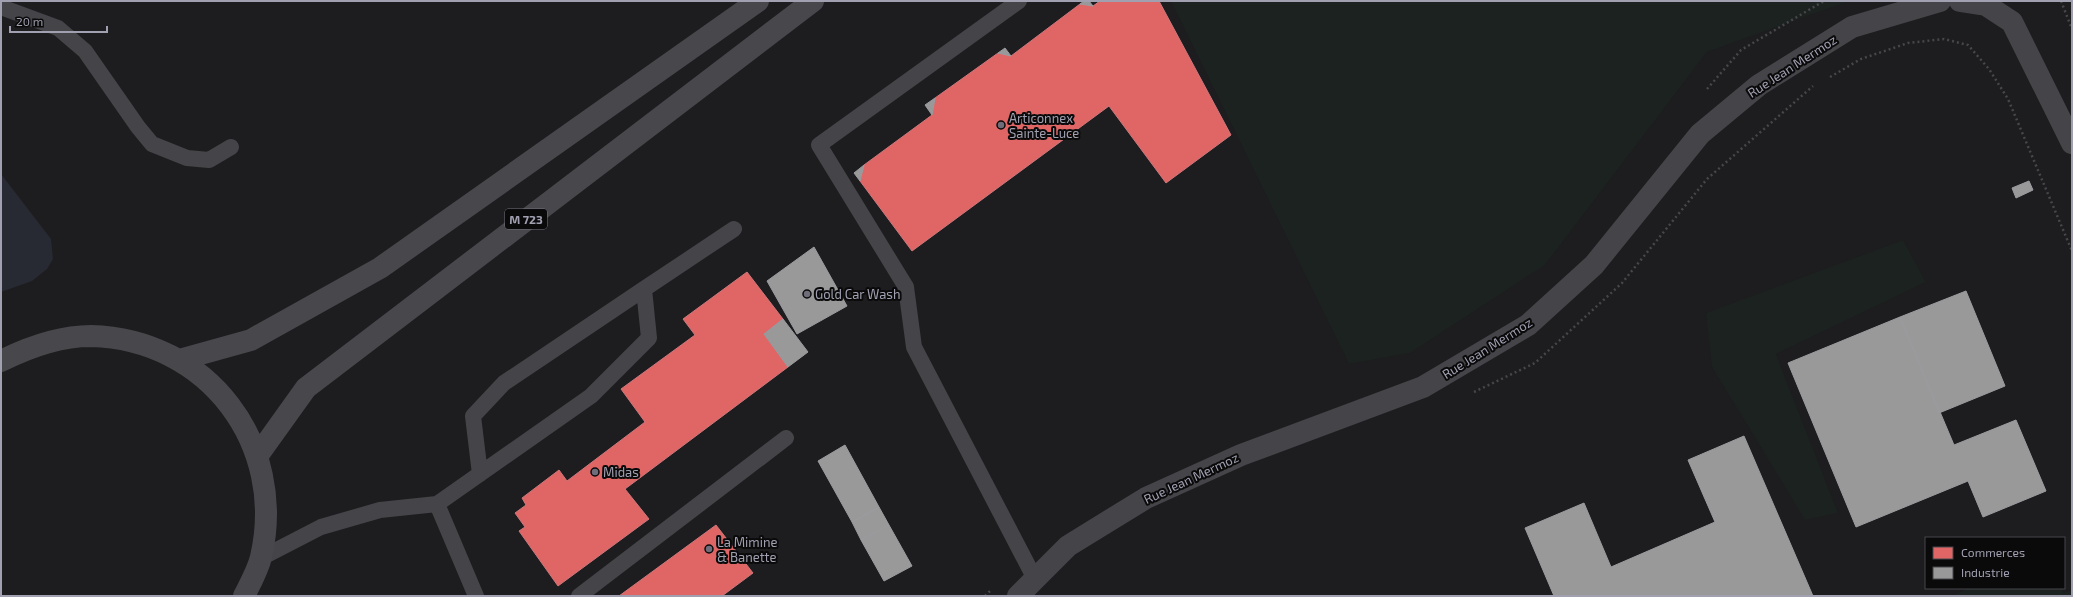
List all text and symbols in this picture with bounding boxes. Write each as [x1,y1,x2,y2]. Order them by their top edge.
scale bar [10,8,107,34]
text: 20 m [16,14,43,28]
street label: Rue Jean Mermoz [1744,31,1840,101]
place label: Articonnex Sainte-Luce [1009,110,1079,141]
marker: Articonnex Sainte-Luce [996,120,1006,130]
road number: M 723 [505,209,547,229]
place label: Gold Car Wash [815,286,900,302]
marker: Gold Car Wash [802,289,812,299]
street label: Rue Jean Mermoz [1439,314,1535,382]
street label: Rue Jean Mermoz [1141,449,1241,507]
place label: Midas [603,464,639,480]
marker: Midas [590,467,600,477]
place label: La Mimine & Banette [717,534,778,565]
legend [1925,537,2065,589]
marker: La Mimine & Banette [704,544,714,554]
text: Commerces [1961,545,2025,559]
text: Industrie [1961,565,2010,579]

